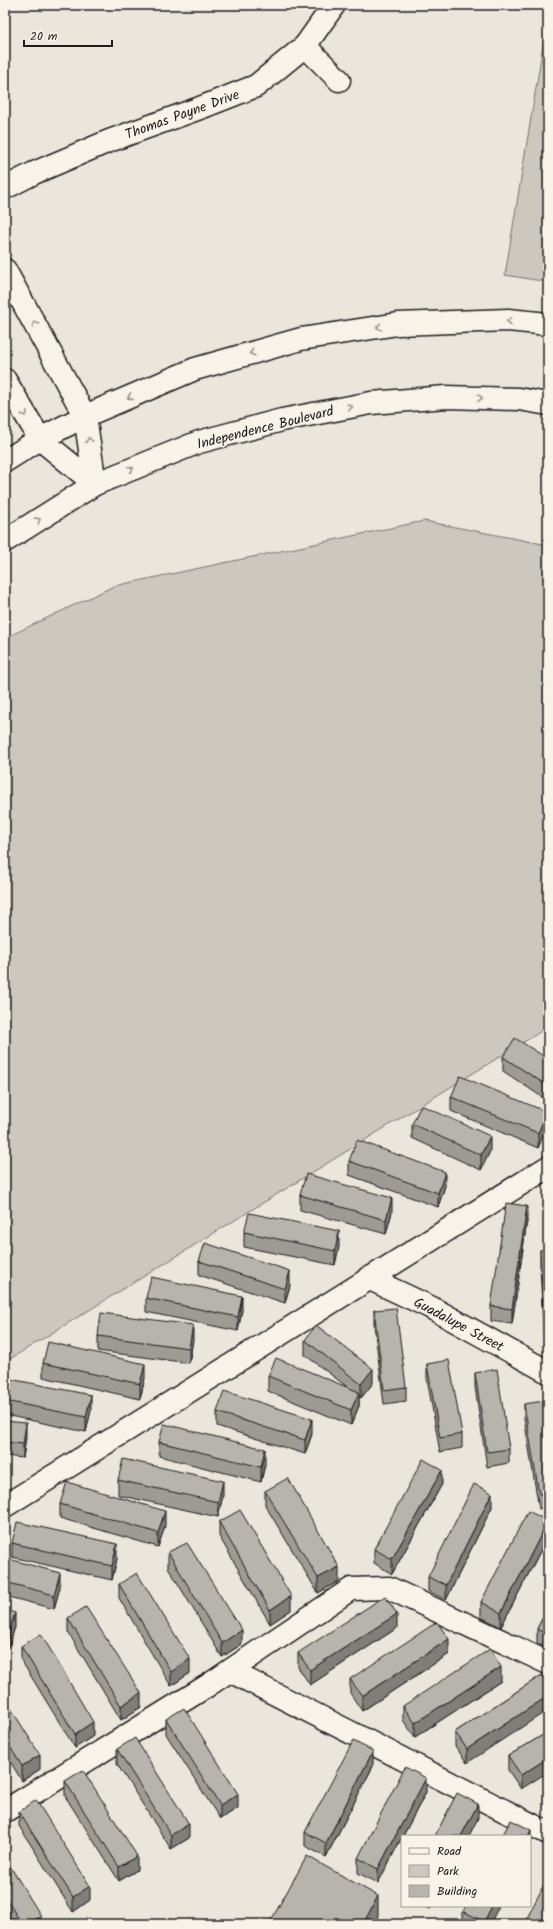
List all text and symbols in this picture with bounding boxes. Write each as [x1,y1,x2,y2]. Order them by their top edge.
scale bar [24,22,112,48]
text: 20 m [30,27,58,46]
street label: Thomas Payne Drive [122,84,243,146]
one-way arrow [506,317,512,325]
one-way arrow [32,321,39,328]
one-way arrow [376,322,383,331]
one-way arrow [249,348,256,357]
one-way arrow [127,392,135,400]
one-way arrow [477,394,483,402]
street label: Independence Boulevard [195,400,337,456]
one-way arrow [347,403,353,412]
one-way arrow [20,410,27,417]
one-way arrow [85,437,94,444]
one-way arrow [127,466,135,474]
one-way arrow [34,517,41,525]
street label: Guadalupe Street [409,1292,508,1358]
legend [401,1835,531,1907]
text: Road [437,1842,462,1861]
text: Park [437,1862,459,1881]
text: Building [437,1882,477,1901]

